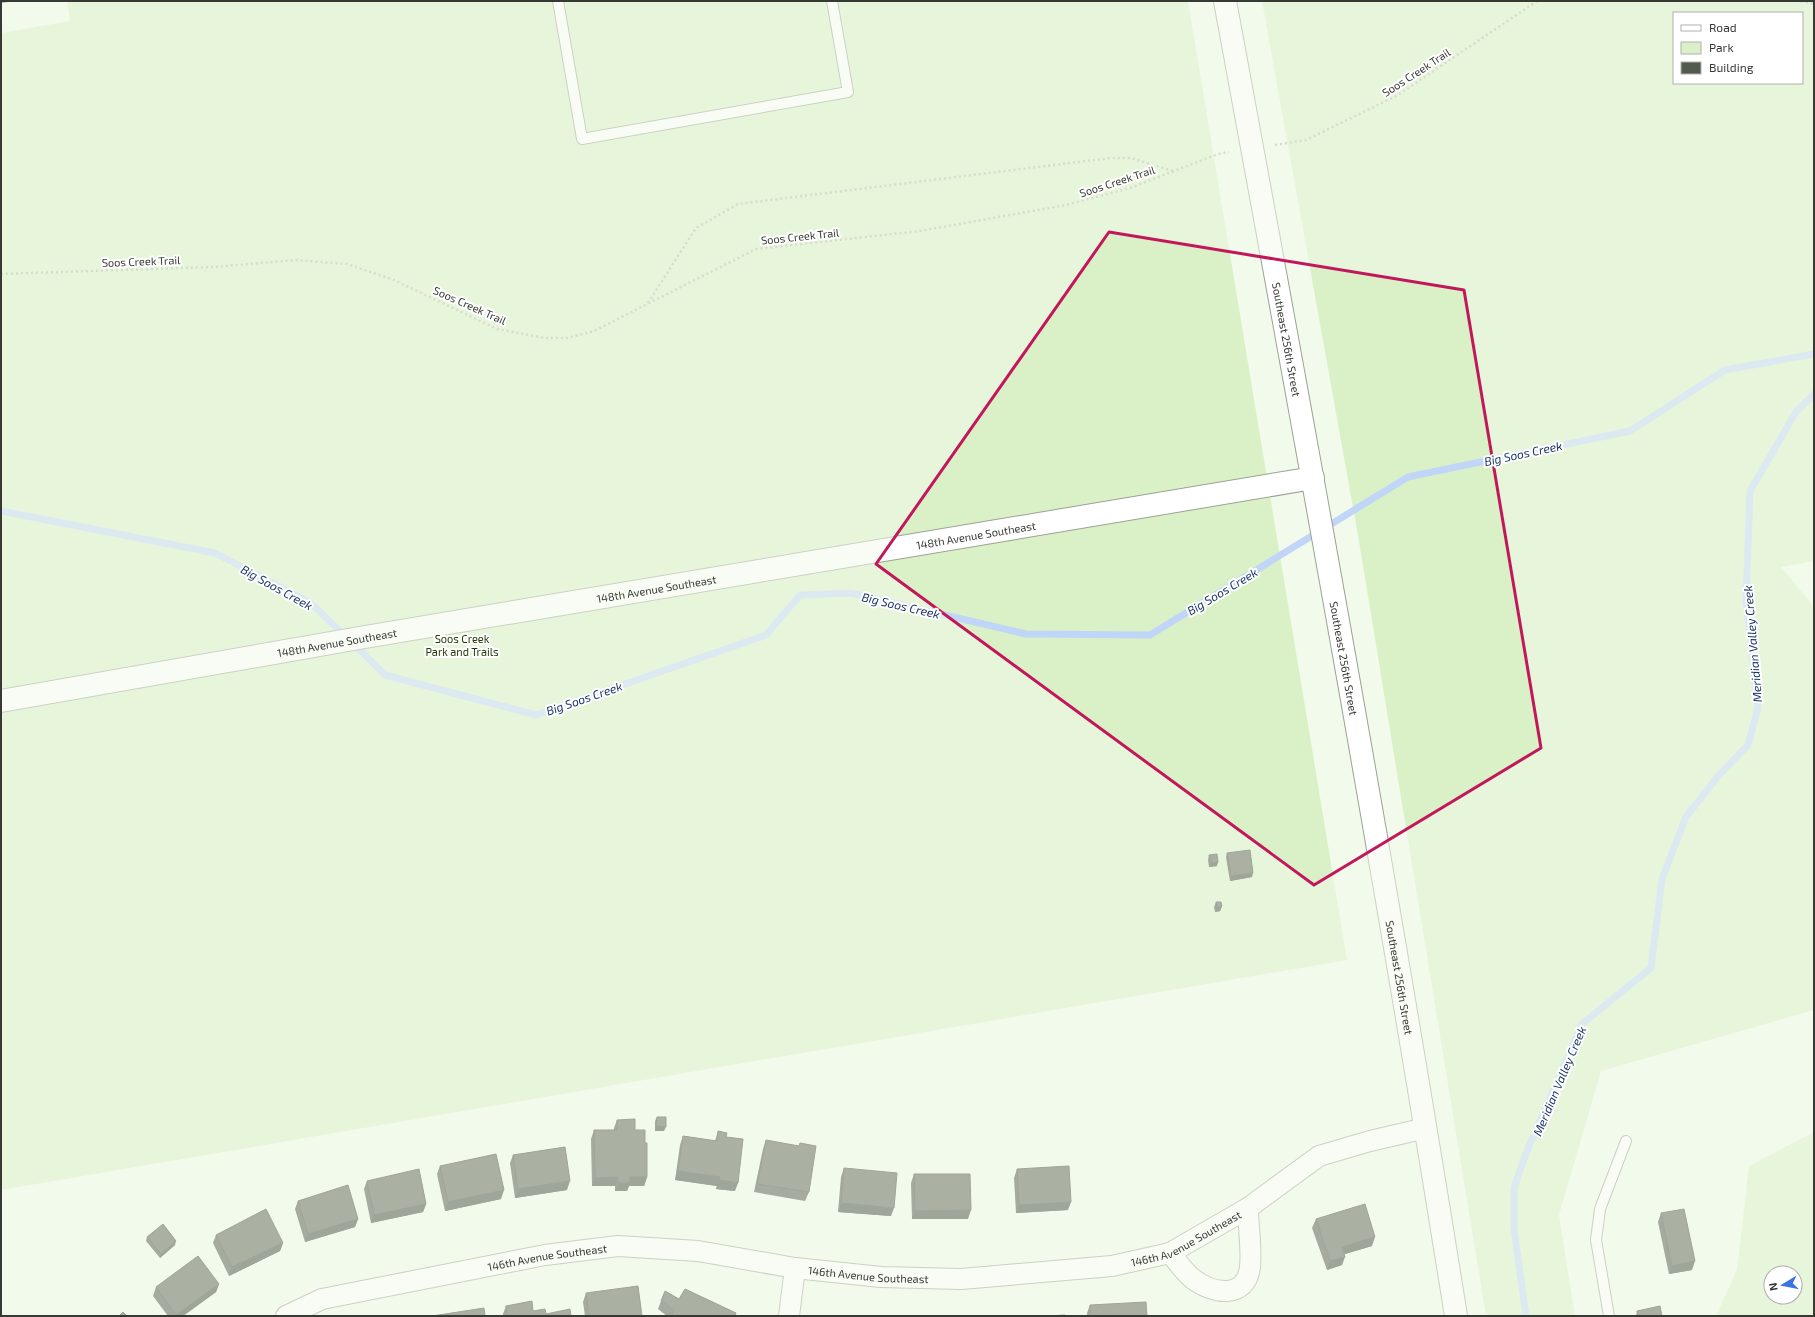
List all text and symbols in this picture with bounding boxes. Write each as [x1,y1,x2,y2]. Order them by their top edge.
legend [1673,12,1803,84]
text: Road [1709,20,1737,34]
text: Park [1709,40,1734,54]
street label: Soos Creek Trail [1380,45,1453,99]
text: Building [1709,60,1754,74]
street label: Soos Creek Trail [1078,162,1157,199]
street label: Soos Creek Trail [760,225,840,247]
street label: Soos Creek Trail [102,253,181,269]
street label: Southeast 256th Street [1270,281,1304,397]
street label: Soos Creek Trail [431,283,509,327]
water label: Big Soos Creek [1483,438,1563,468]
street label: 148th Avenue Southeast [915,518,1037,551]
water label: Big Soos Creek [239,562,315,612]
water label: Big Soos Creek [1184,565,1260,617]
street label: 148th Avenue Southeast [596,572,717,605]
water label: Meridian Valley Creek [1740,585,1765,703]
water label: Big Soos Creek [861,589,941,621]
street label: Southeast 256th Street [1328,600,1361,716]
street label: 148th Avenue Southeast [276,625,398,659]
park label: Soos Creek Park and Trails [425,632,499,658]
water label: Big Soos Creek [544,678,624,718]
street label: Southeast 256th Street [1384,919,1416,1035]
water label: Meridian Valley Creek [1530,1024,1589,1138]
street label: 146th Avenue Southeast [1129,1207,1243,1268]
street label: 146th Avenue Southeast [486,1241,608,1273]
street label: 146th Avenue Southeast [808,1263,929,1285]
north arrow [1763,1265,1803,1305]
text: N [1766,1282,1780,1292]

